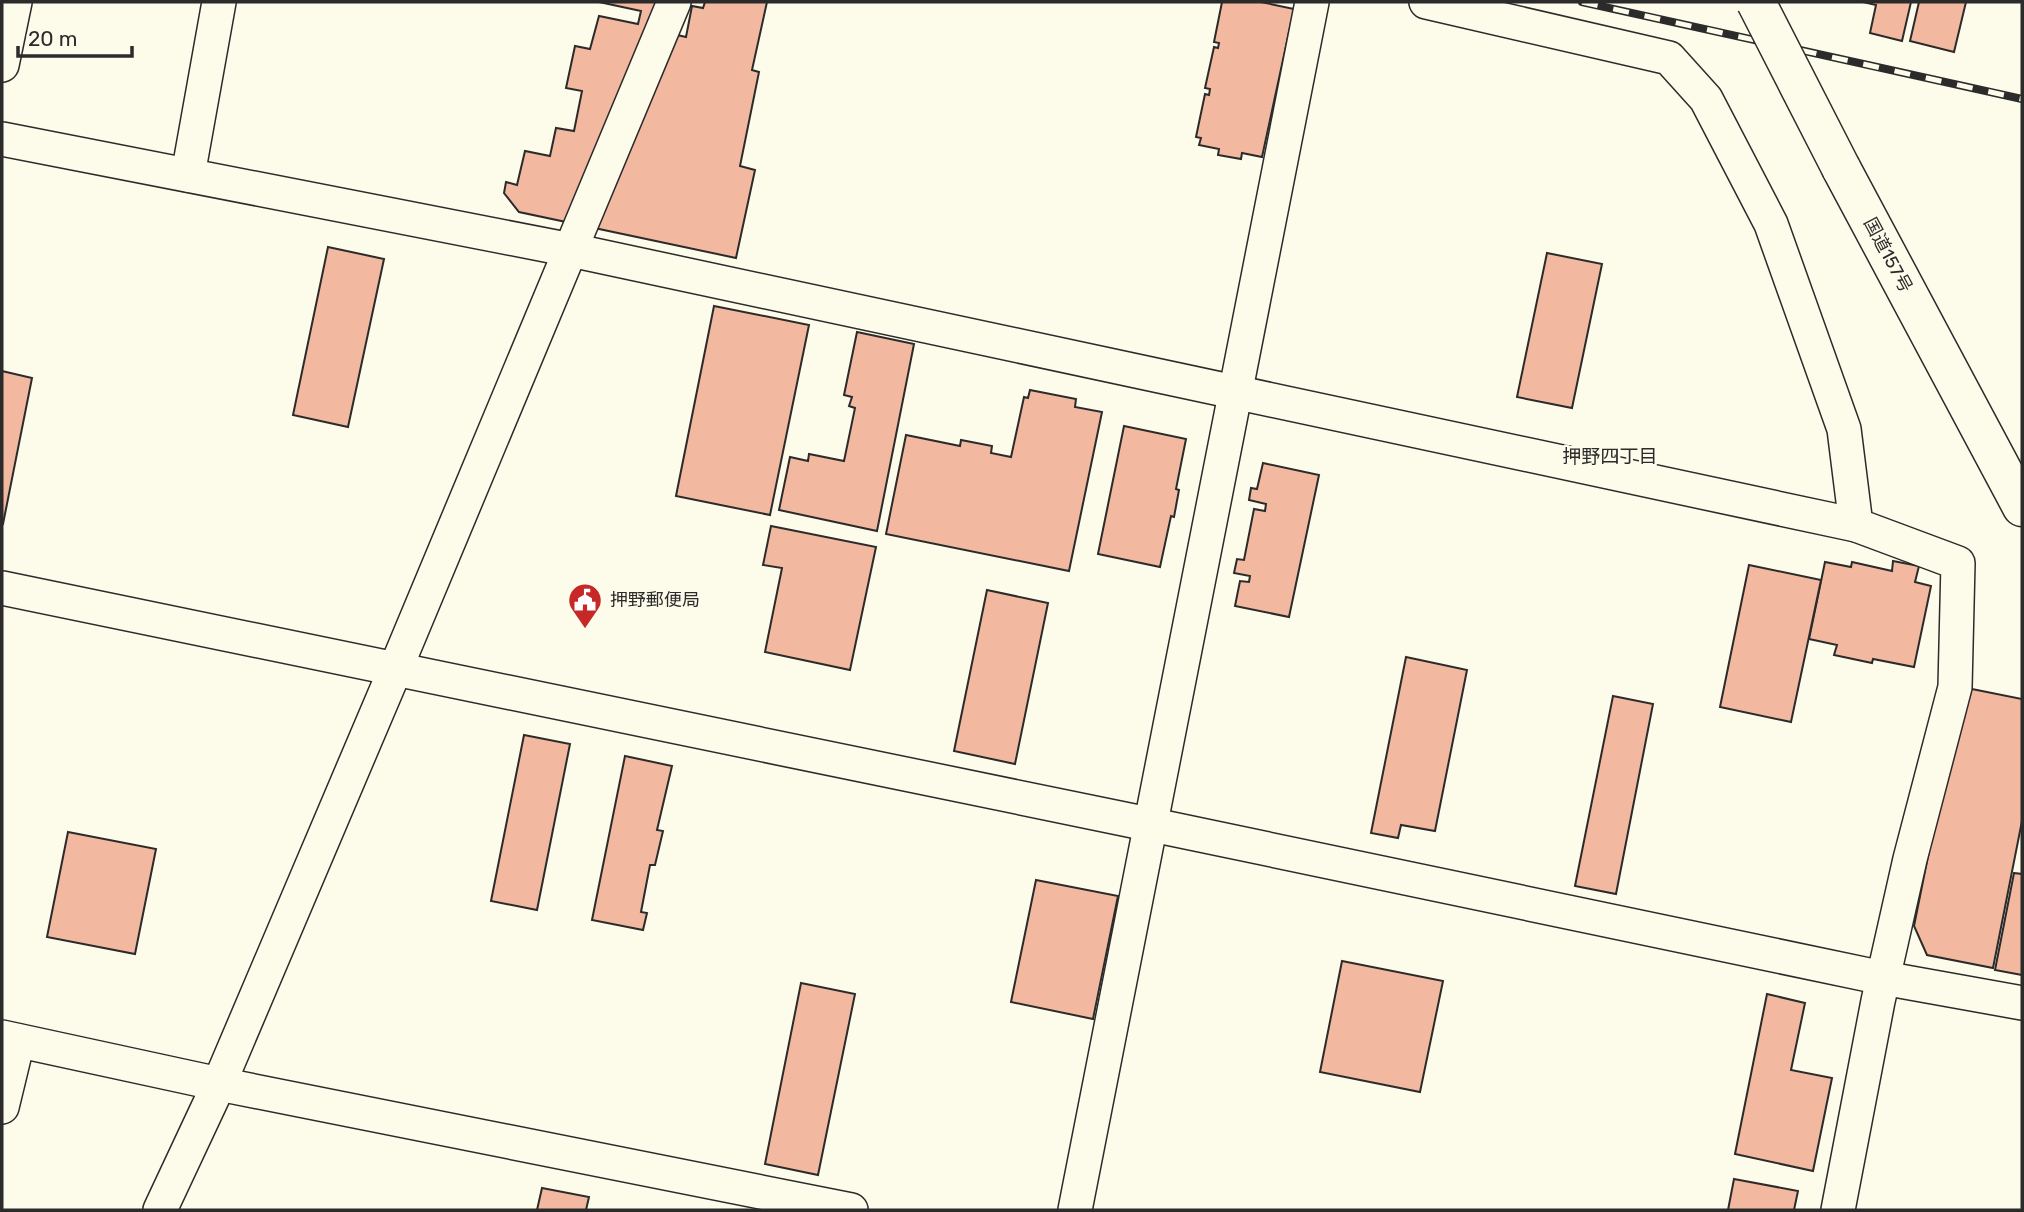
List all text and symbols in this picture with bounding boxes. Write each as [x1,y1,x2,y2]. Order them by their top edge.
scale bar [18,14,131,58]
text: 20 m [28,26,77,51]
street label: 国道157号 [1859,214,1917,296]
district label: 押野四丁目 [1562,445,1658,468]
public building icon: 押野郵便局 [566,581,604,630]
place label: 押野郵便局 [610,589,700,611]

